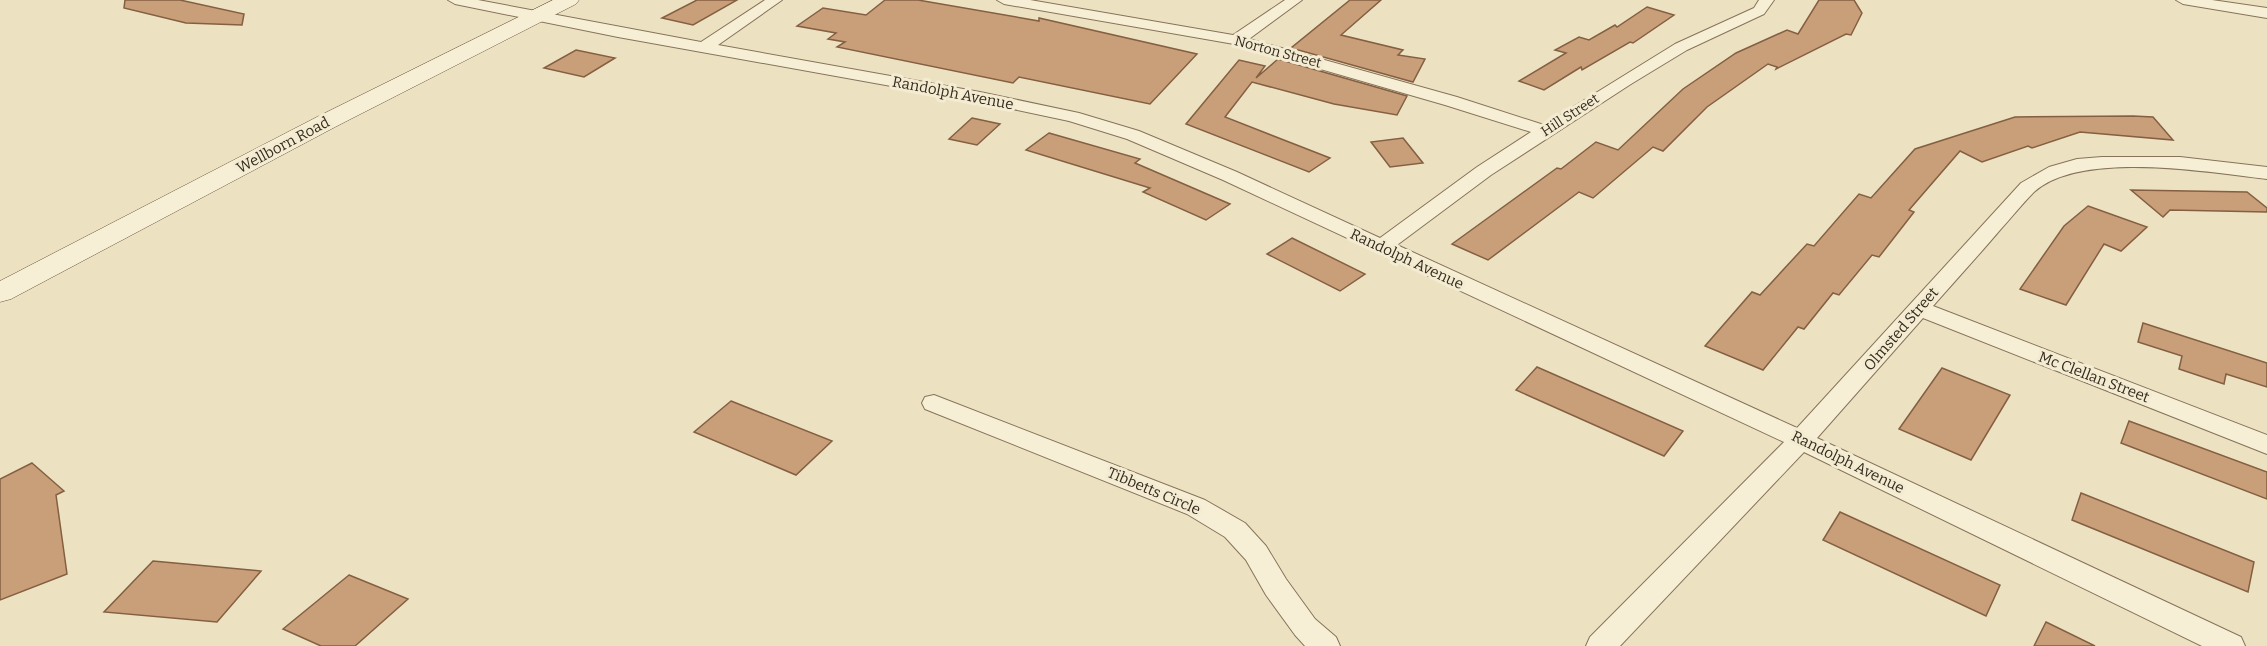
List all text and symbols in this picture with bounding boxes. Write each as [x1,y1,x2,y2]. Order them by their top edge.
street label: Norton Street [1233,32,1323,72]
street label: Randolph Avenue [891,72,1015,114]
street label: Hill Street [1538,90,1602,140]
street label: Wellborn Road [233,113,333,177]
street label: Randolph Avenue [1347,225,1467,293]
street label: Olmsted Street [1860,283,1942,374]
street label: Mc Clellan Street [2036,348,2152,407]
street label: Randolph Avenue [1789,427,1907,497]
street label: Tibbetts Circle [1105,463,1203,519]

